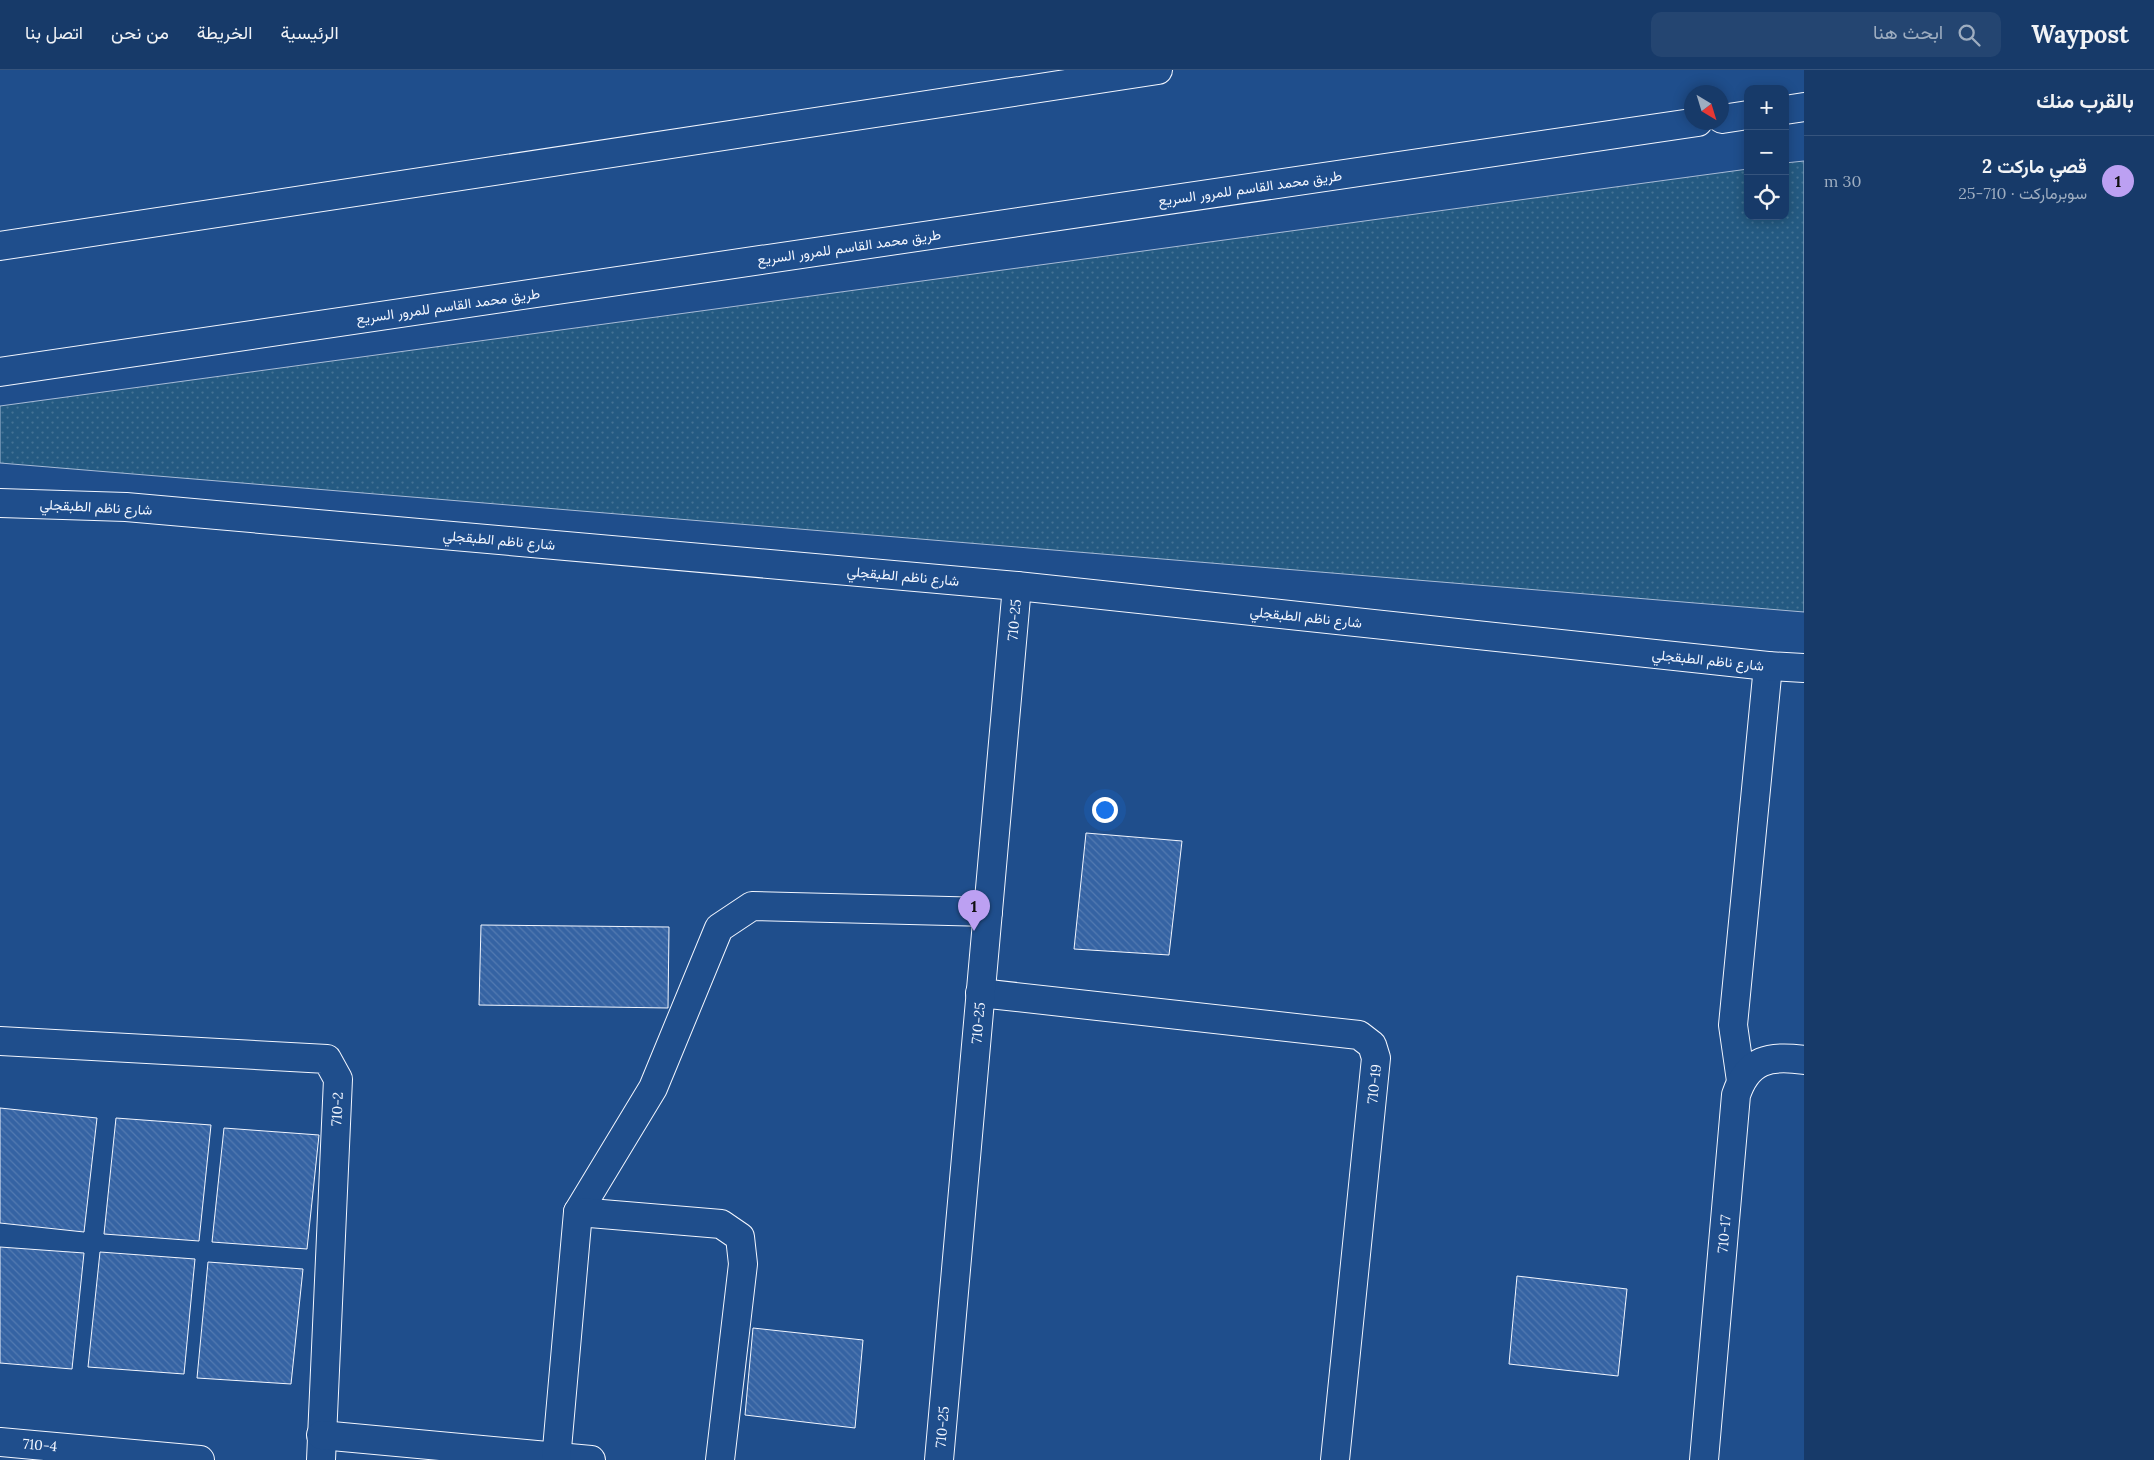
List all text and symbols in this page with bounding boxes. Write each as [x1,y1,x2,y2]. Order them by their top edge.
search box [1651,12,2001,57]
text: Waypost [2031,19,2129,50]
text: ابحث هنا [1873,20,1943,44]
text: اتصل بنا [25,21,83,44]
text: من نحن [111,21,169,44]
text: الخريطة [197,21,252,44]
text: الرئيسية [280,21,339,44]
icon: search [1955,21,1983,49]
north arrow [1684,85,1729,130]
map controls [1744,85,1789,220]
button: + [1744,85,1789,130]
text: بالقرب منك [2036,87,2134,114]
button: − [1744,130,1789,175]
text: قصي ماركت 2 [1982,154,2087,178]
street label: طريق محمد القاسم للمرور السريع [1157,166,1343,212]
text: 30 m [1824,171,1861,191]
text: 1 [2115,171,2121,191]
button: locate [1744,175,1789,220]
text: سوبرماركت · 710-25 [1958,183,2087,203]
street label: طريق محمد القاسم للمرور السريع [756,225,942,271]
street label: طريق محمد القاسم للمرور السريع [355,284,541,330]
street label: شارع ناظم الطبقجلي [39,495,153,522]
street label: شارع ناظم الطبقجلي [442,526,556,557]
street label: شارع ناظم الطبقجلي [846,562,960,593]
street label: 710-25 [1003,598,1025,642]
street label: شارع ناظم الطبقجلي [1249,602,1363,635]
street label: شارع ناظم الطبقجلي [1651,645,1765,678]
your location [1092,797,1118,823]
pin: 1 [958,890,990,931]
street label: 710-25 [967,1001,989,1045]
street label: 710-19 [1363,1063,1385,1105]
street label: 710-2 [327,1091,347,1127]
street label: 710-17 [1713,1214,1735,1254]
street label: 710-25 [931,1405,953,1449]
street label: 710-4 [22,1435,58,1456]

